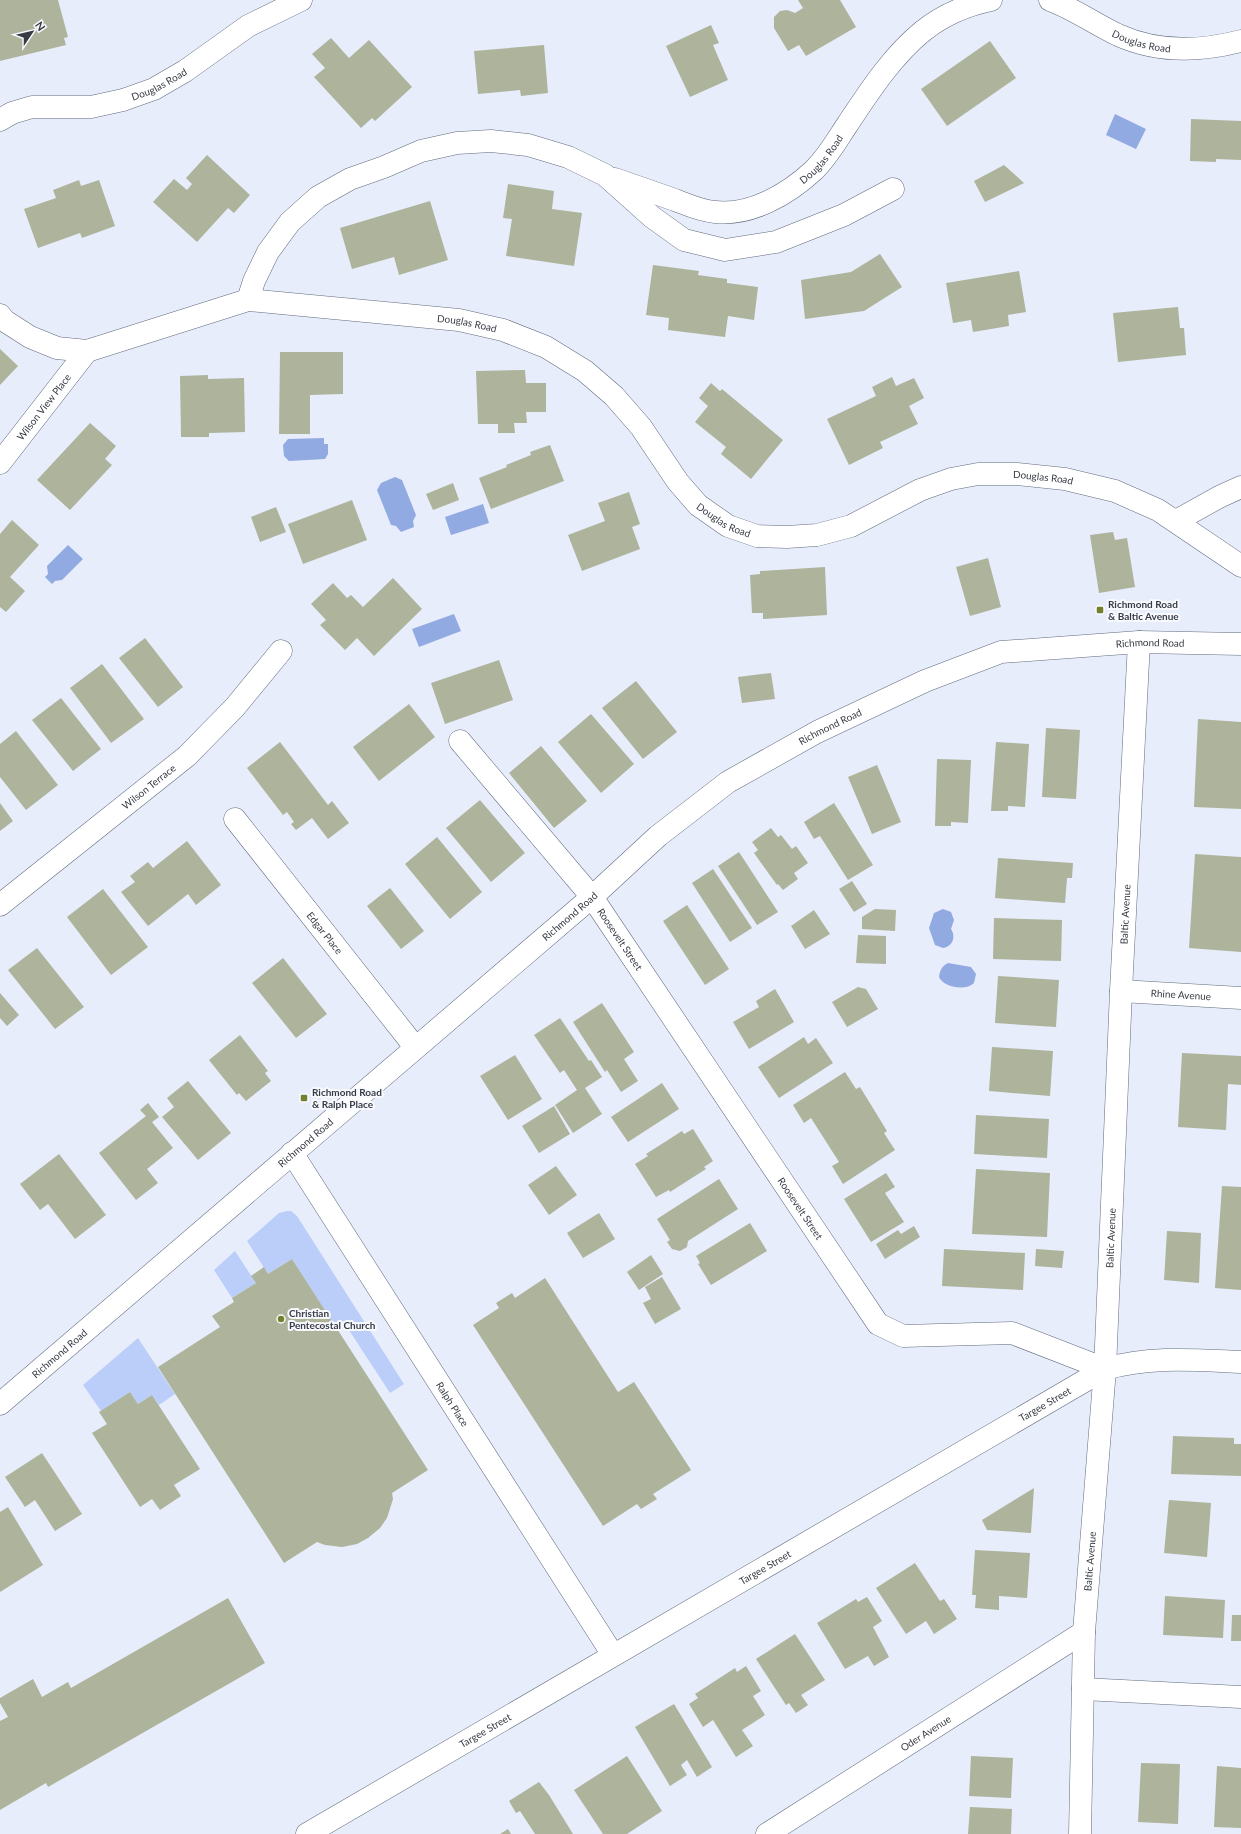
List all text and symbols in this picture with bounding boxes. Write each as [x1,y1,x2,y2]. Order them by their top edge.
north arrow [12,12,52,52]
text: N [33,19,48,33]
street label: Douglas Road [1110,27,1171,54]
street label: Douglas Road [130,65,189,103]
street label: Douglas Road [797,132,845,186]
street label: Douglas Road [437,312,498,334]
street label: Wilson View Place [14,371,73,443]
street label: Douglas Road [1013,468,1074,487]
street label: Douglas Road [694,500,752,539]
place label: Richmond Road & Baltic Avenue [1108,598,1179,622]
marker: Richmond Road & Baltic Avenue [1095,605,1105,615]
street label: Richmond Road [1115,636,1185,650]
street label: Richmond Road [796,706,864,747]
street label: Wilson Terrace [119,762,178,812]
street label: Baltic Avenue [1117,884,1132,945]
street label: Richmond Road [540,889,600,943]
street label: Roosevelt Street [595,906,645,973]
street label: Edgar Place [304,909,345,956]
street label: Rhine Avenue [1150,987,1211,1002]
place label: Richmond Road & Ralph Place [312,1086,382,1110]
marker: Richmond Road & Ralph Place [299,1093,309,1103]
street label: Richmond Road [275,1116,335,1169]
street label: Roosevelt Street [775,1175,826,1242]
street label: Baltic Avenue [1103,1208,1118,1268]
place label: Christian Pentecostal Church [289,1307,376,1331]
marker: Christian Pentecostal Church [276,1314,286,1324]
street label: Richmond Road [29,1326,89,1380]
street label: Ralph Place [434,1379,471,1429]
street label: Targee Street [1017,1384,1073,1424]
street label: Baltic Avenue [1081,1531,1098,1592]
street label: Targee Street [737,1547,793,1587]
street label: Targee Street [457,1710,513,1750]
street label: Oder Avenue [898,1712,953,1754]

